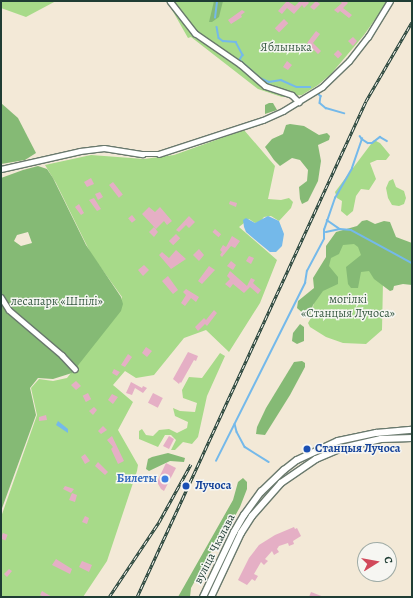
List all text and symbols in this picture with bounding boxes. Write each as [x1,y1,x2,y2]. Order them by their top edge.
park label: Яблынька [260,41,312,55]
park label: могілкі «Станцыя Лучоса» [301,293,395,321]
park label: лесапарк «Шпілі» [11,295,103,309]
place label: Станцыя Лучоса [315,442,400,456]
marker: Станцыя Лучоса [302,444,312,454]
place label: Билеты [117,472,157,486]
marker: Билеты [160,474,170,484]
place label: Лучоса [195,479,231,493]
marker: Лучоса [180,480,192,492]
street label: вуліца Чкалава [191,512,239,586]
north arrow [357,542,397,582]
text: С [380,555,396,565]

